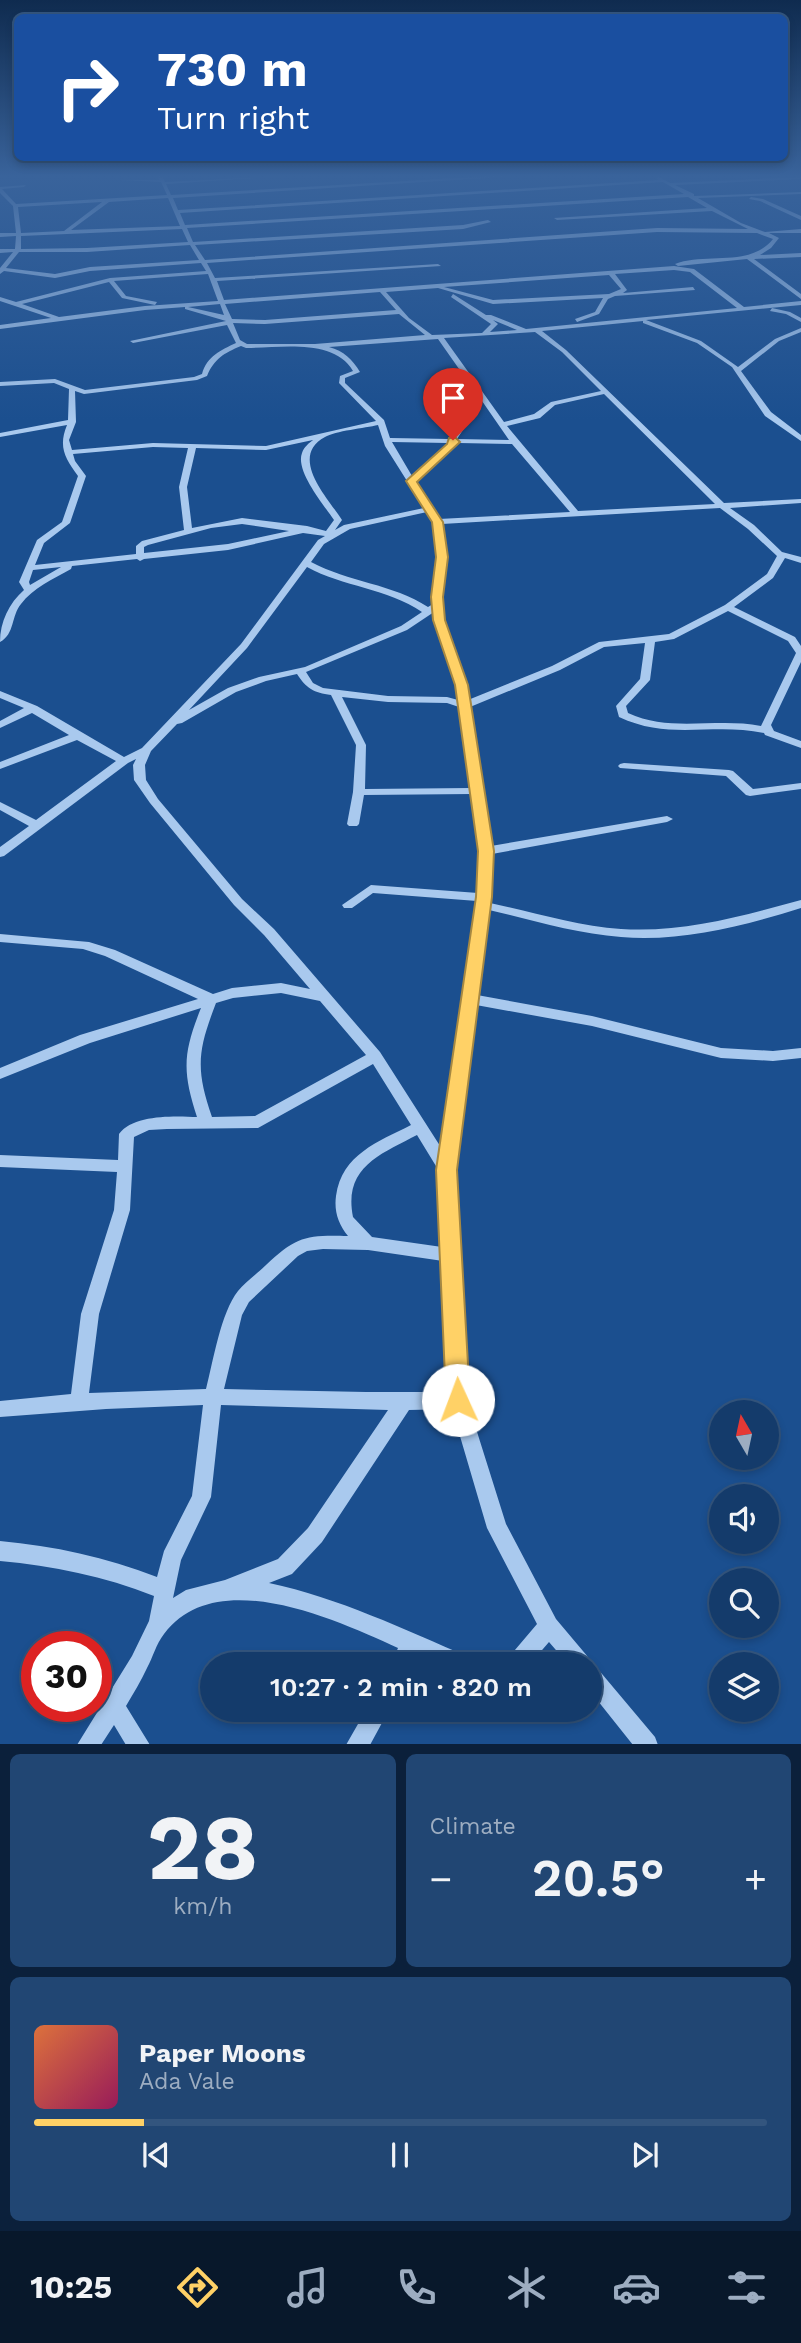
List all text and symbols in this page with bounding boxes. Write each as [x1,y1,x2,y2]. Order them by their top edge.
text: 730 m [157,40,308,98]
icon: right [42,42,133,133]
text: Turn right [157,99,309,137]
pin [423,368,483,440]
icon: arrive [434,379,472,417]
position arrow [421,1363,495,1437]
north arrow [709,1400,779,1470]
map controls [709,1400,779,1722]
button: sound [709,1484,779,1554]
button: search [709,1568,779,1638]
speed limit sign: 30 [21,1631,112,1722]
button: layers [709,1652,779,1722]
text: 10:27 · 2 min · 820 m [270,1672,532,1702]
text: 28 [147,1794,258,1901]
text: Climate [430,1813,516,1840]
text: 20.5° [532,1848,665,1909]
text: − [430,1857,452,1901]
text: + [744,1857,767,1901]
text: km/h [173,1893,232,1920]
text: Paper Moons [139,2038,306,2068]
text: Ada Vale [139,2068,235,2095]
icon: previous [137,2136,175,2174]
icon: pause [381,2136,419,2174]
icon: next [626,2136,664,2174]
icon: directions [173,2263,222,2312]
icon: music [283,2263,332,2312]
icon: phone [392,2263,441,2312]
icon: climate [502,2263,551,2312]
icon: car [612,2263,661,2312]
icon: filters [722,2263,771,2312]
text: 10:25 [30,2268,112,2306]

